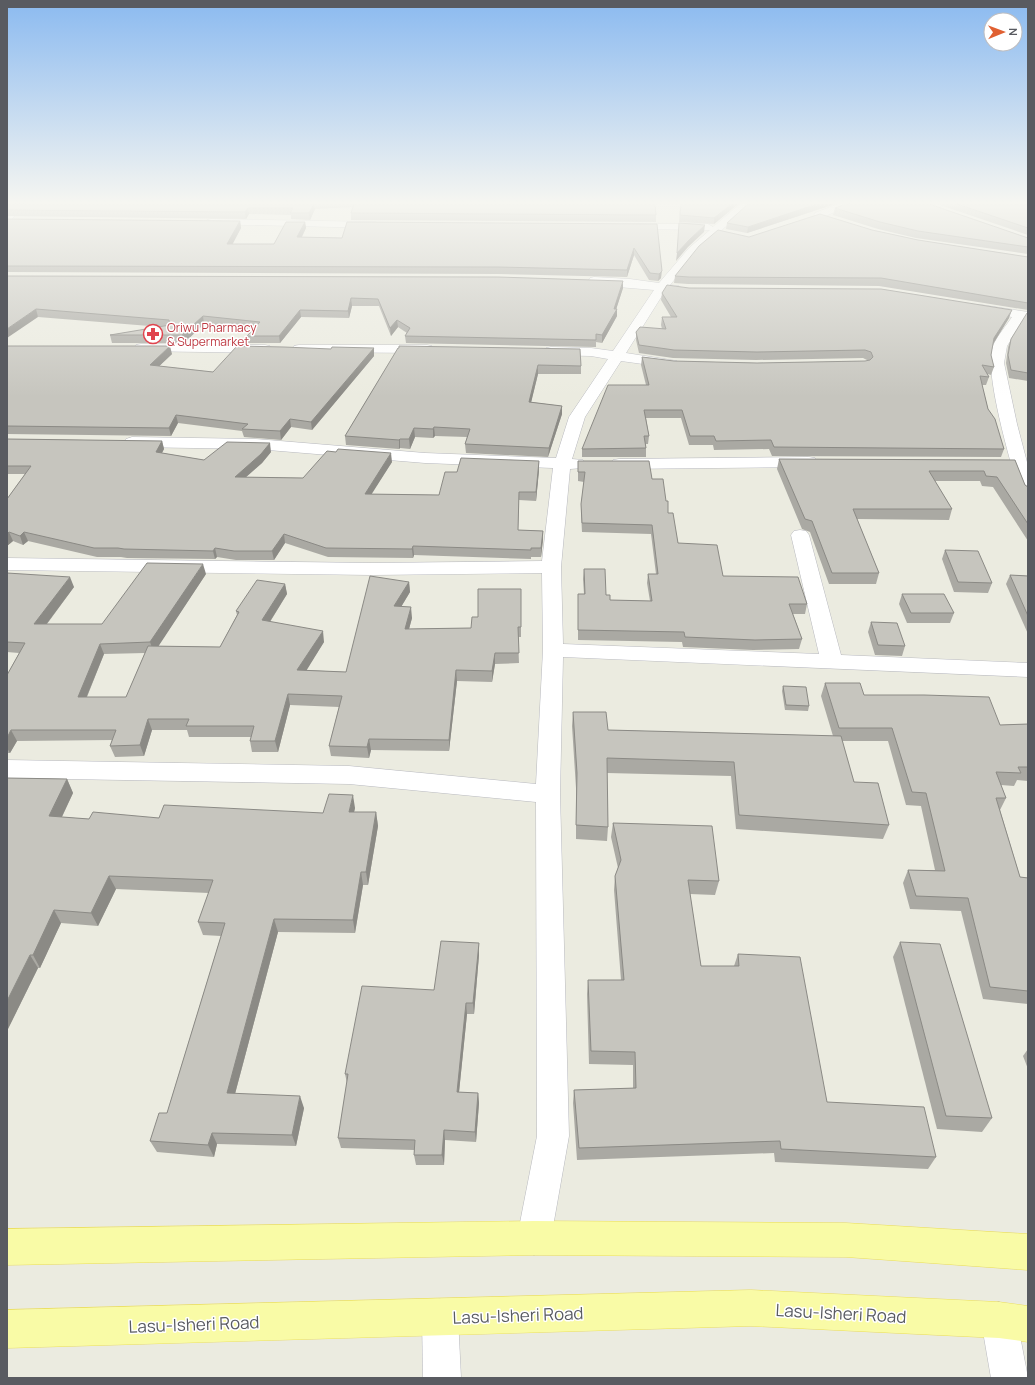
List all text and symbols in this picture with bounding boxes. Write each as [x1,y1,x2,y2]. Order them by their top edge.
north arrow [983,12,1023,52]
text: N [1006,28,1021,36]
place label: Oriwu Pharmacy & Supermarket [167,319,257,350]
pharmacy icon: Oriwu Pharmacy & Supermarket [142,323,164,345]
street label: Lasu-Isheri Road [775,1298,907,1328]
street label: Lasu-Isheri Road [452,1301,584,1329]
street label: Lasu-Isheri Road [128,1310,260,1338]

